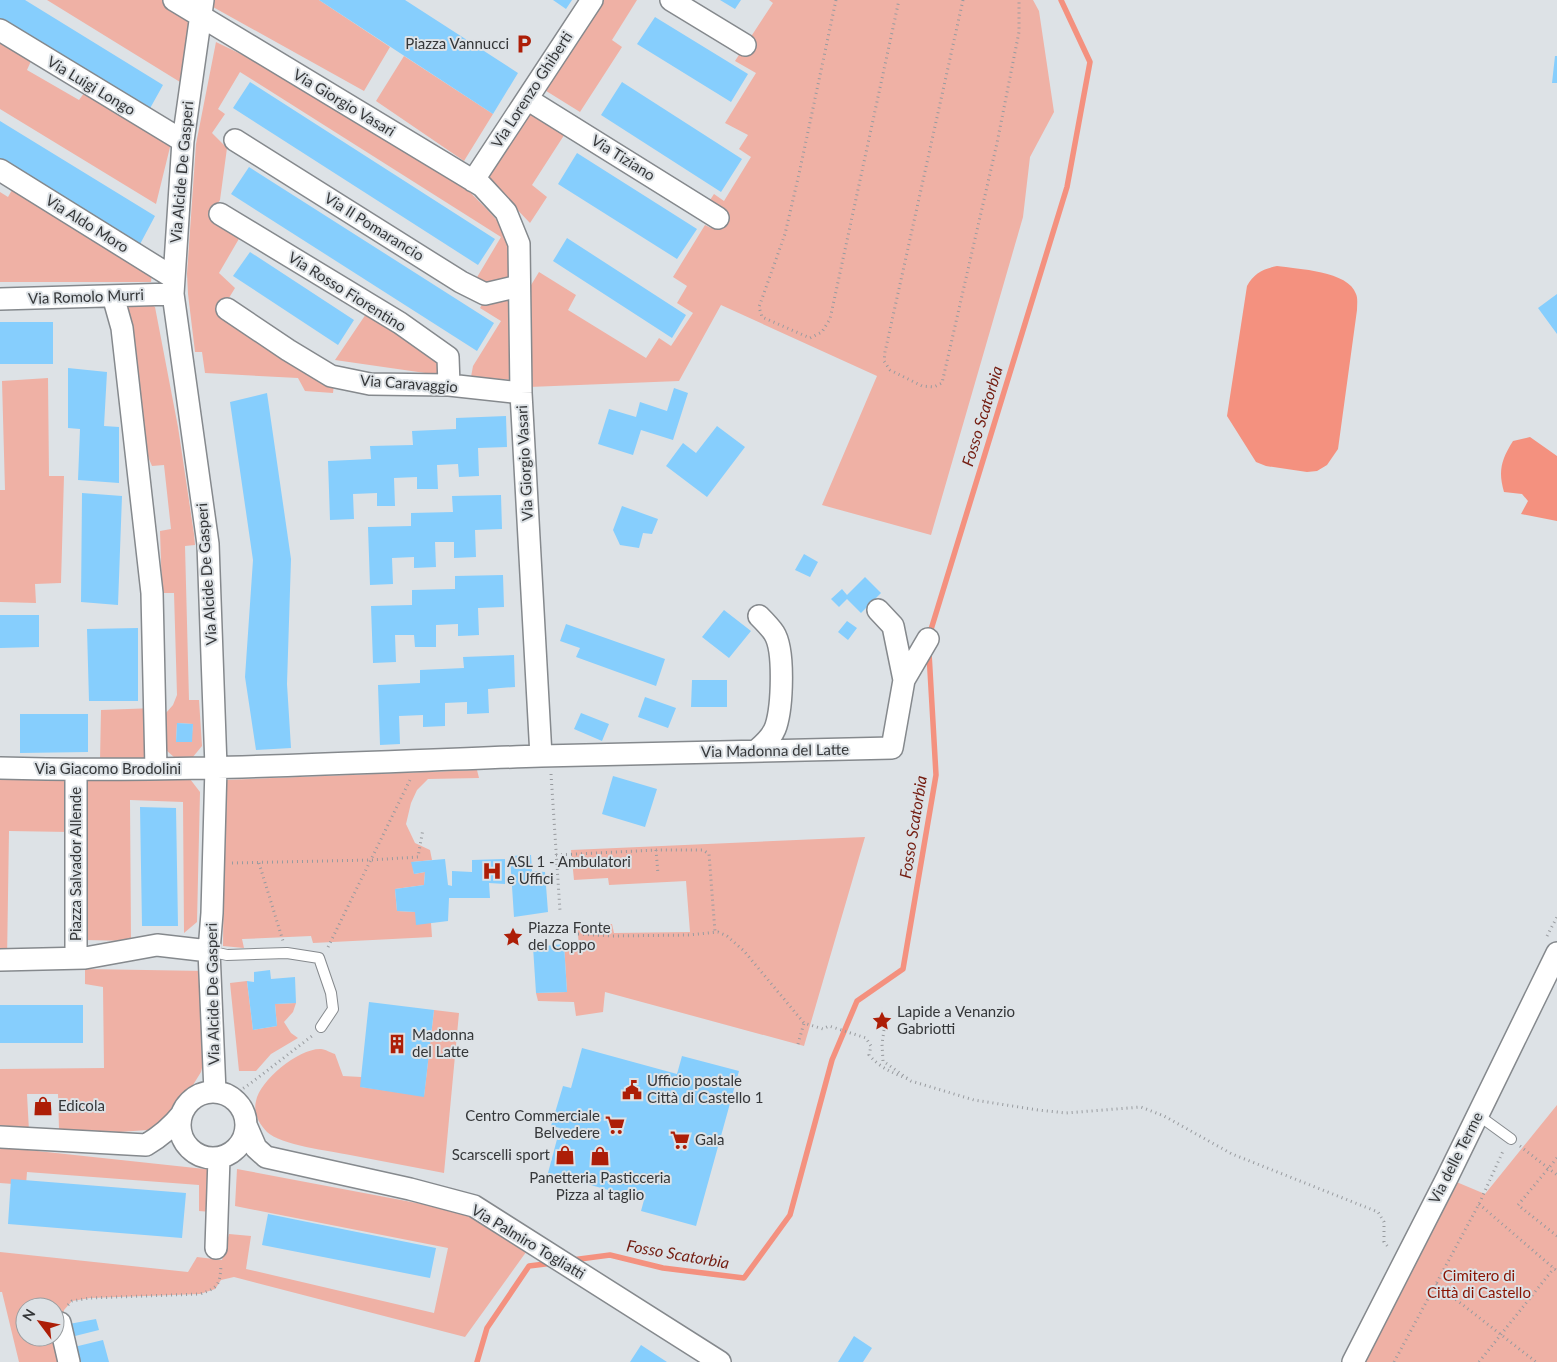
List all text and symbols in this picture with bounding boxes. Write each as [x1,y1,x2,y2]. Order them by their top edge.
street label: Via Lorenzo Ghiberti [487,28,575,151]
parking icon: Piazza Vannucci [513,33,535,55]
place label: Piazza Vannucci [405,34,509,52]
street label: Via Luigi Longo [44,52,139,119]
street label: Via Giorgio Vasari [290,65,399,140]
street label: Via Alcide De Gasperi [166,100,196,244]
street label: Via Tiziano [588,131,659,184]
street label: Via Il Pomarancio [321,188,428,264]
street label: Via Aldo Moro [43,190,133,256]
street label: Via Rosso Fiorentino [285,248,410,335]
street label: Via Romolo Murri [28,285,144,307]
water label: Fosso Scatorbia [957,363,1006,468]
street label: Via Caravaggio [360,371,459,395]
street label: Via Giorgio Vasari [512,405,536,521]
street label: Via Alcide De Gasperi [192,502,220,646]
street label: Via Madonna del Latte [701,740,849,760]
street label: Via Giacomo Brodolini [35,759,181,777]
water label: Fosso Scatorbia [895,774,930,880]
street label: Piazza Salvador Allende [66,787,84,941]
place label: ASL 1 - Ambulatori e Uffici [507,852,631,887]
hospital icon: ASL 1 - Ambulatori e Uffici [481,860,503,882]
place label: Piazza Fonte del Coppo [528,918,611,953]
street label: Via Alcide De Gasperi [202,923,222,1065]
place icon: Piazza Fonte del Coppo [502,926,524,948]
place label: Lapide a Venanzio Gabriotti [897,1002,1015,1037]
place icon: Lapide a Venanzio Gabriotti [871,1010,893,1032]
place label: Madonna del Latte [412,1025,474,1060]
building icon: Madonna del Latte [386,1033,408,1055]
place label: Ufficio postale Città di Castello 1 [647,1071,763,1106]
public building icon: Ufficio postale Città di Castello 1 [621,1079,643,1101]
shop icon: Edicola [32,1095,54,1117]
place label: Edicola [58,1096,105,1114]
place label: Centro Commerciale Belvedere [465,1106,600,1141]
street label: Via delle Terme [1424,1109,1486,1206]
supermarket icon: Centro Commerciale Belvedere [604,1114,626,1136]
supermarket icon: Gala [669,1129,691,1151]
place label: Gala [695,1130,724,1148]
shop icon: Scarscelli sport [554,1144,576,1166]
place label: Scarscelli sport [452,1145,551,1163]
shop icon: Panetteria Pasticceria Pizza al taglio [589,1145,611,1167]
place label: Panetteria Pasticceria Pizza al taglio [529,1168,671,1203]
street label: Via Palmiro Togliatti [468,1200,589,1282]
water label: Fosso Scatorbia [625,1235,731,1272]
park label: Cimitero di Città di Castello [1427,1266,1531,1301]
north arrow [15,1297,65,1347]
text: N [18,1306,39,1324]

